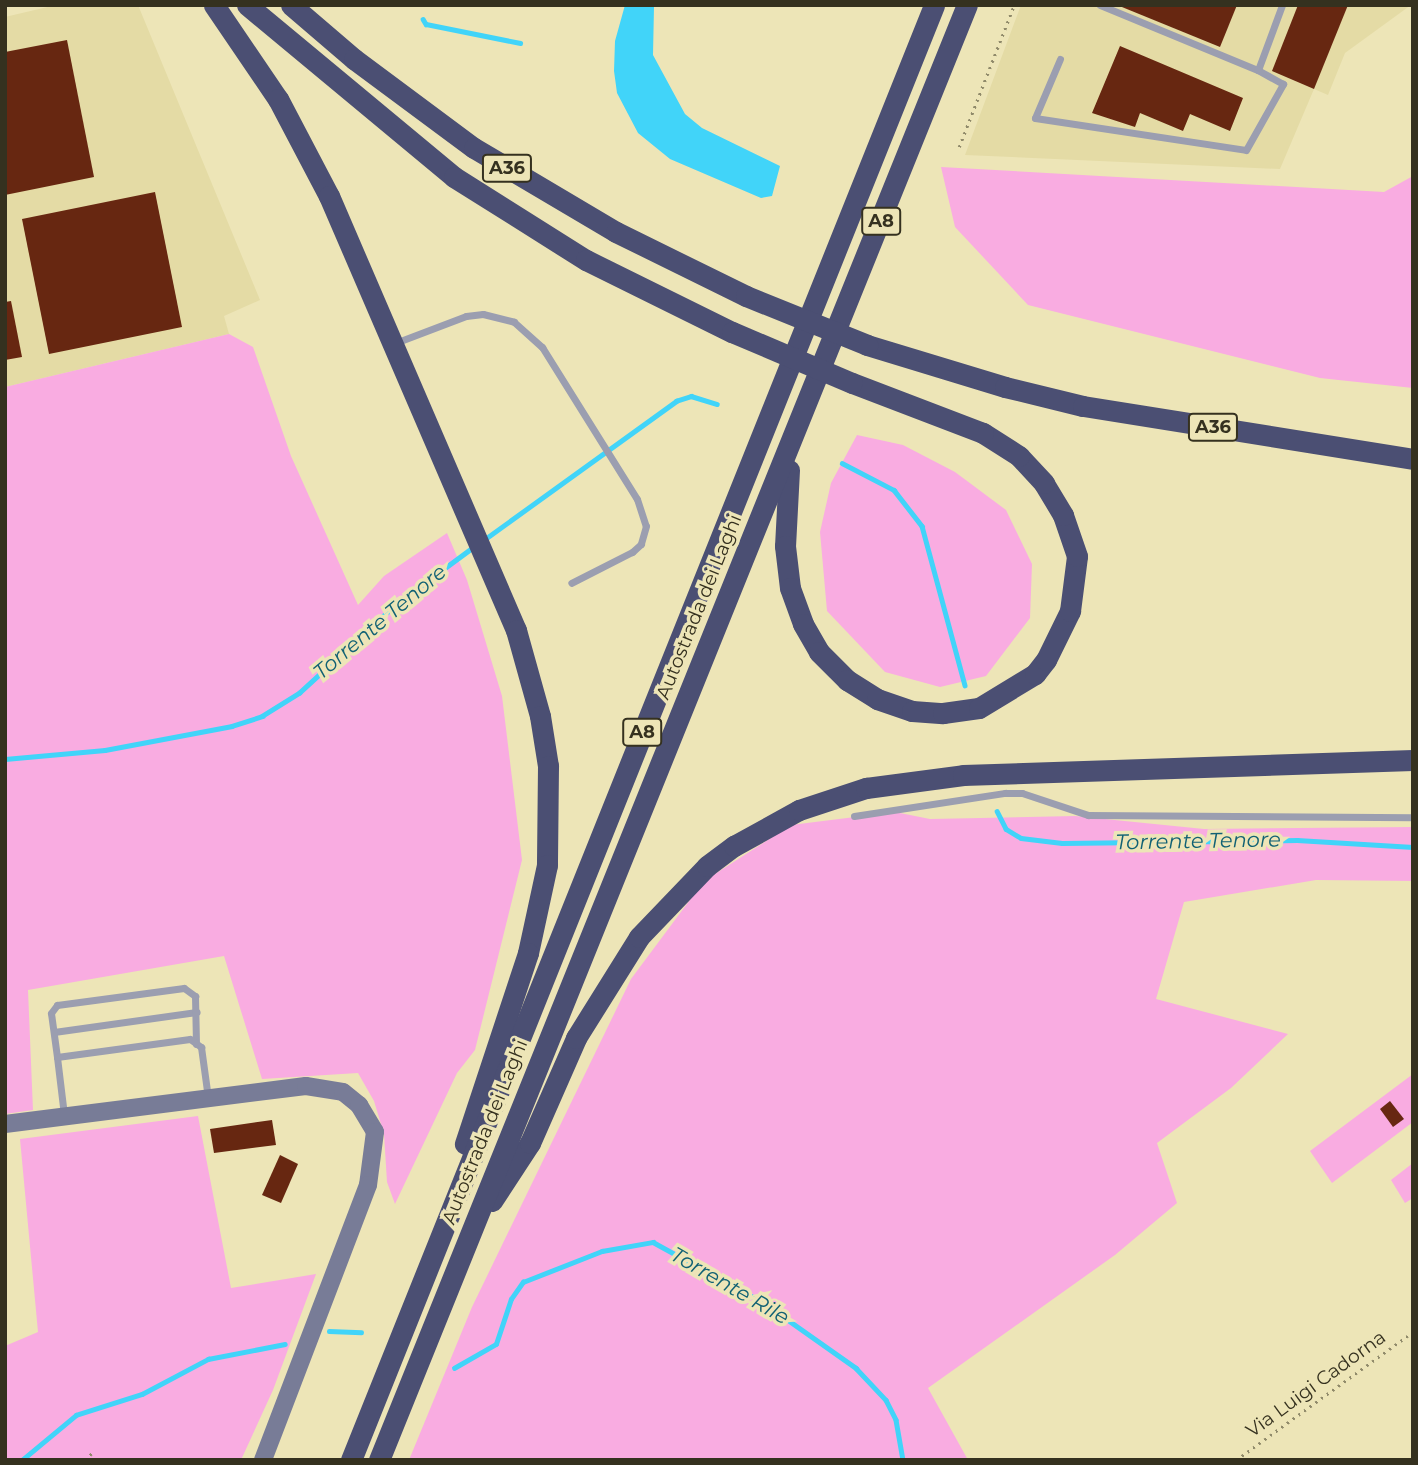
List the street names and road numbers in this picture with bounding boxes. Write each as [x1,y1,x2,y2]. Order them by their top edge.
road number: A36 [481,154,533,182]
road number: A8 [860,206,902,236]
road number: A36 [1187,412,1239,442]
street label: Autostrada dei Laghi [651,511,747,703]
road number: A8 [621,718,663,746]
street label: Autostrada dei Laghi [437,1036,533,1228]
street label: Via Luigi Cadorna [1242,1326,1390,1442]

